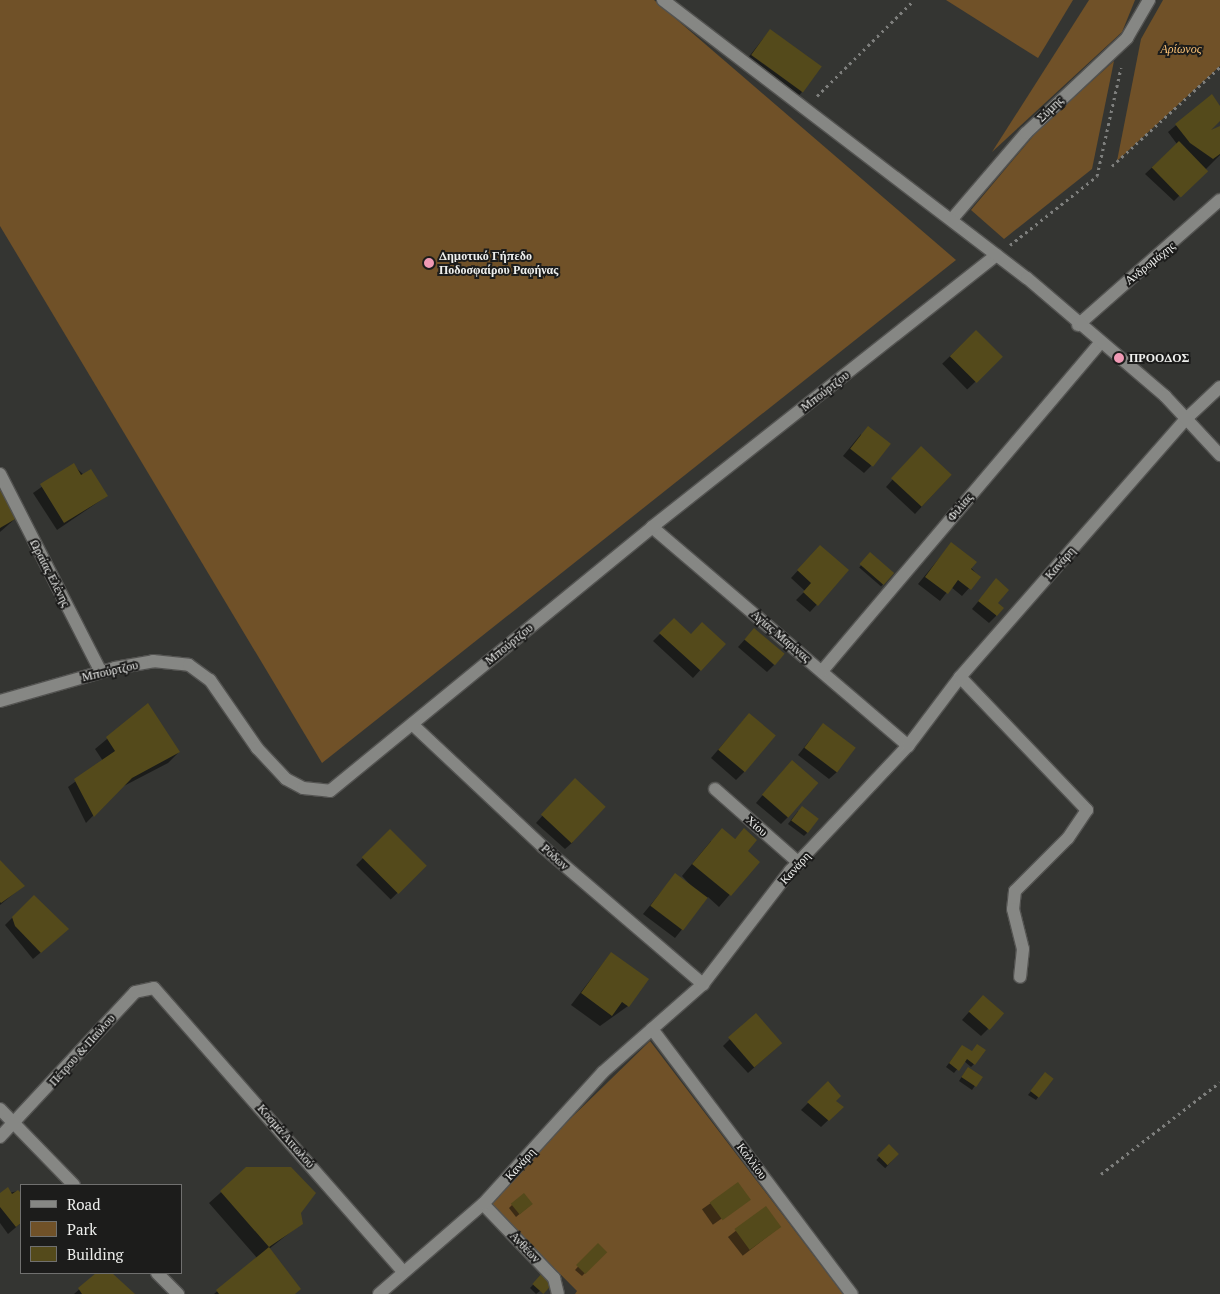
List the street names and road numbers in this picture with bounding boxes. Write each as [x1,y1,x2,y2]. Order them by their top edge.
street label: Σύμης [1034,93,1066,125]
street label: Ανδρομάχης [1122,238,1178,288]
street label: Μπούρτζου [798,368,852,414]
street label: Φιλίας [944,490,976,524]
street label: Ωραίας Ελένης [27,537,73,609]
street label: Κανάρη [1042,544,1078,582]
street label: Αγίας Μαρίνας [748,607,814,665]
street label: Μπούρτζου [482,620,536,668]
street label: Μπούρτζου [80,658,140,684]
street label: Χίου [743,813,771,839]
street label: Ρόδων [538,841,572,873]
street label: Κανάρη [777,849,813,887]
street label: Πέτρου & Παύλου [46,1011,118,1089]
street label: Κοσμά Αιτωλού [254,1101,318,1171]
street label: Καλλίου [734,1140,770,1182]
street label: Κανάρη [502,1145,538,1183]
street label: Ανθέων [507,1229,543,1265]

